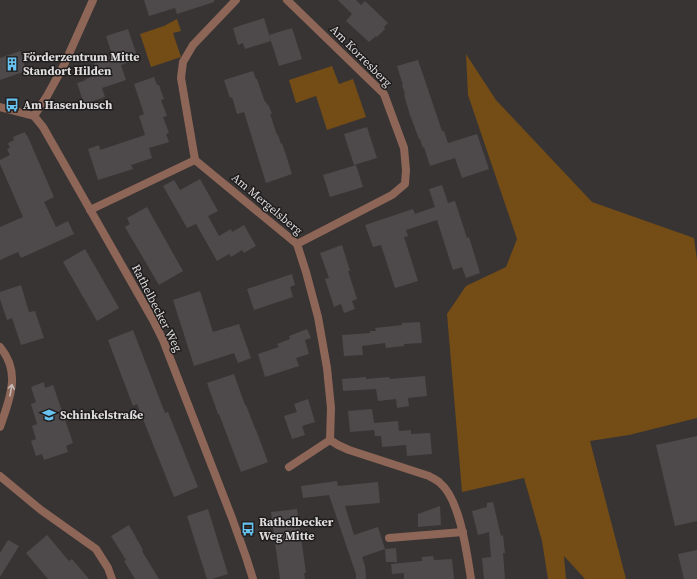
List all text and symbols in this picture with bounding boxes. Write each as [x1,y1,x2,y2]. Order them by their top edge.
street label: Am Korresberg [327,22,395,90]
place label: Förderzentrum Mitte Standort Hilden [23,49,139,79]
building icon: Förderzentrum Mitte Standort Hilden [4,56,20,72]
bus stop icon: Am Hasenbusch [4,97,20,113]
place label: Am Hasenbusch [23,97,113,113]
street label: Am Mergelsberg [228,170,306,238]
street label: Rathelbecker Weg [128,261,186,355]
one-way arrow [7,384,15,397]
school or university icon: Schinkelstraße [41,407,57,423]
place label: Schinkelstraße [60,407,143,423]
place label: Rathelbecker Weg Mitte [259,514,334,544]
bus stop icon: Rathelbecker Weg Mitte [240,521,256,537]

